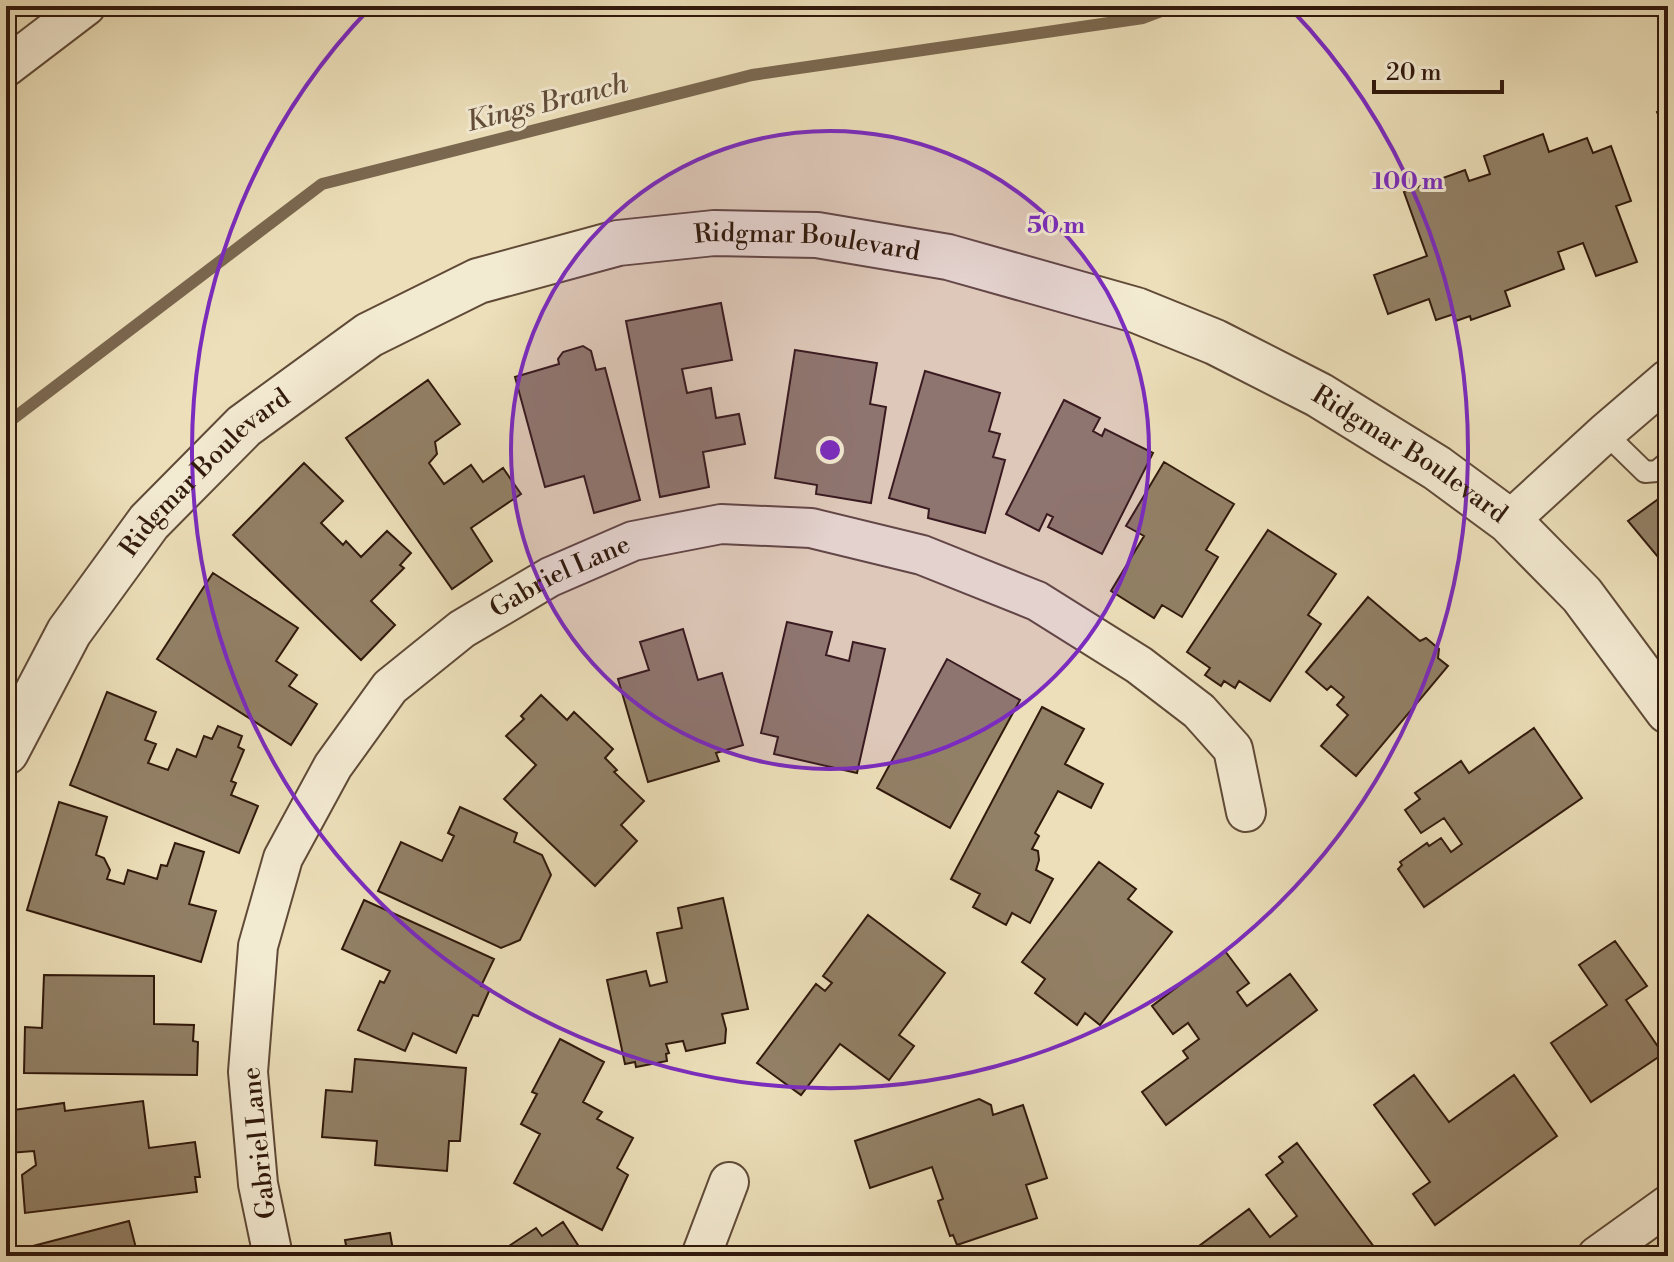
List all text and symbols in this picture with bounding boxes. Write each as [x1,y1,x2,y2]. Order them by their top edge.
scale bar [1374,44,1502,94]
text: 20 m [1386,58,1442,88]
water label: Kings Branch [463,66,632,140]
text: 100 m [1372,167,1444,197]
text: 50 m [1027,211,1085,241]
street label: Ridgmar Boulevard [692,217,923,268]
street label: Ridgmar Boulevard [1306,379,1514,530]
street label: Ridgmar Boulevard [113,382,297,563]
centre of rings [816,436,844,464]
street label: Gabriel Lane [484,528,635,625]
street label: Gabriel Lane [235,1065,283,1221]

